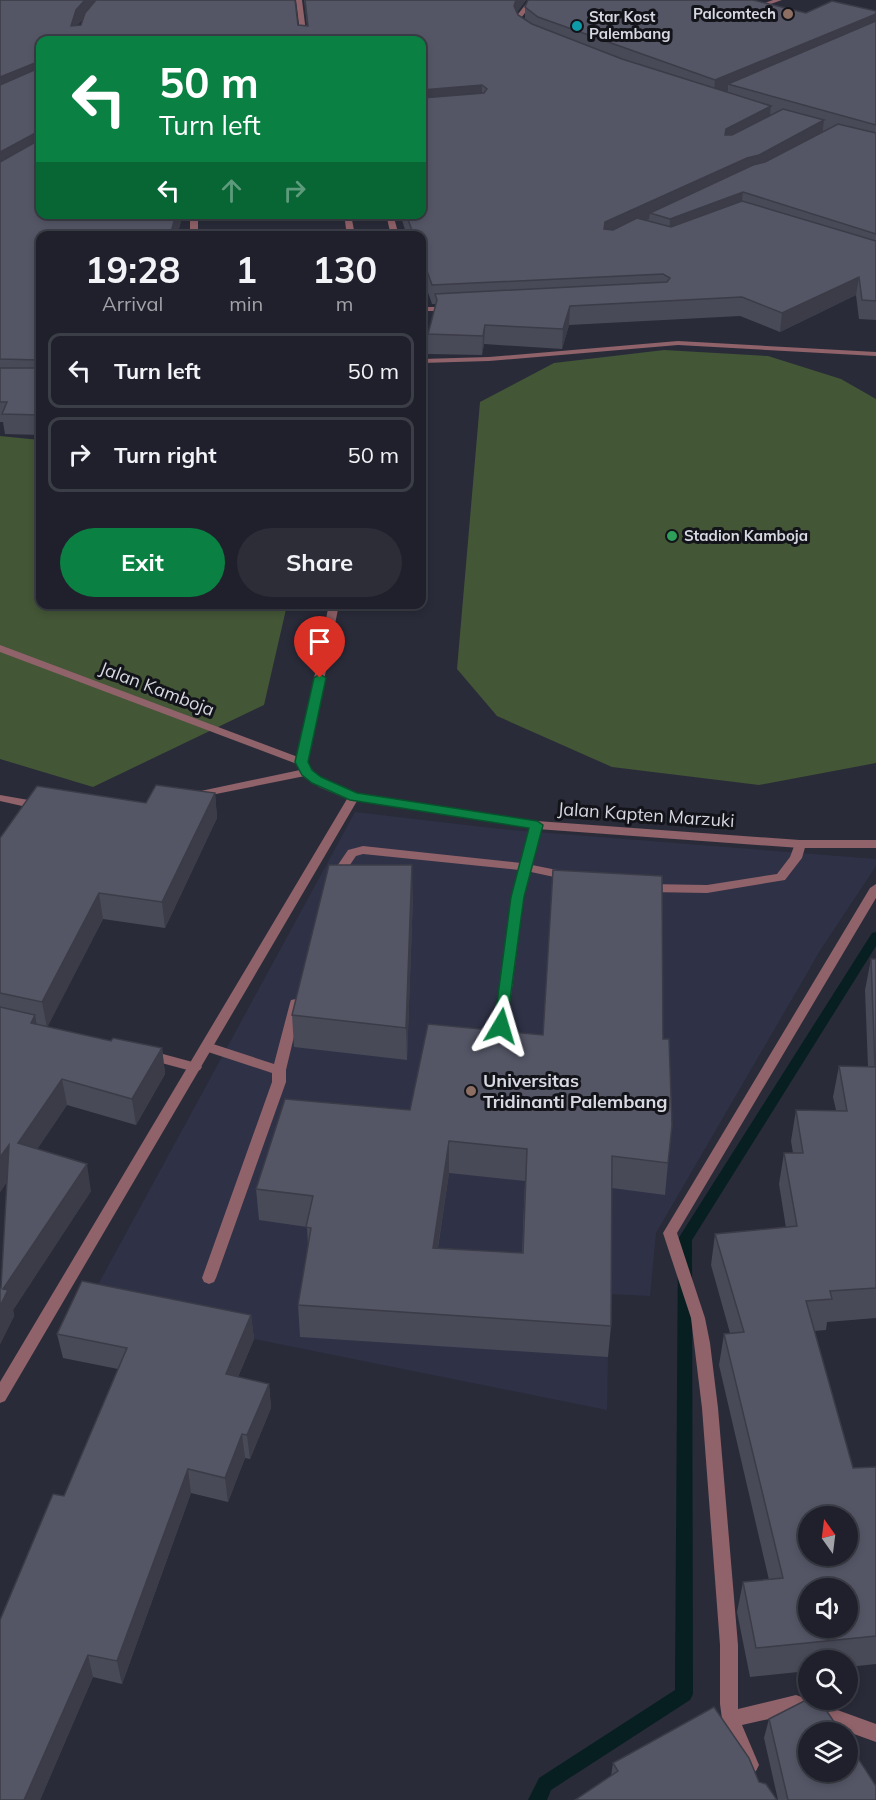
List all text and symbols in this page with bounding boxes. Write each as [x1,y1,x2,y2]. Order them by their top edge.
place label: Palcomtech [693,4,776,23]
place label: Star Kost Palembang [589,7,671,43]
marker: Palcomtech [781,7,795,21]
marker: Star Kost Palembang [570,19,584,33]
text: 50 m [159,56,259,109]
icon: left [60,60,138,138]
text: Turn left [159,108,261,142]
icon: left [152,174,185,207]
icon: ahead [215,174,248,207]
icon: right [278,174,311,207]
text: 19:28 [85,247,180,292]
text: 1 [235,247,257,292]
text: 130 [312,247,377,292]
text: Arrival [102,291,163,316]
text: min [229,291,263,316]
text: m [336,291,353,316]
icon: left [63,354,96,387]
text: Turn left [114,357,201,385]
text: 50 m [348,357,399,385]
icon: right [63,438,96,471]
text: Turn right [114,441,217,469]
text: 50 m [348,441,399,469]
place label: Stadion Kamboja [684,526,808,545]
button: Exit [60,528,225,597]
button: Share [237,528,402,597]
marker: Stadion Kamboja [665,529,679,543]
pin [294,616,345,678]
icon: arrive [303,625,336,658]
street label: Jalan Kamboja [96,656,218,721]
street label: Jalan Kapten Marzuki [557,797,735,832]
position arrow [469,994,533,1058]
place label: Universitas Tridinanti Palembang [483,1069,668,1113]
marker: Universitas Tridinanti Palembang [464,1084,478,1098]
north arrow [798,1506,858,1566]
map controls [798,1506,858,1782]
button: sound [798,1578,858,1638]
button: search [798,1650,858,1710]
button: layers [798,1722,858,1782]

